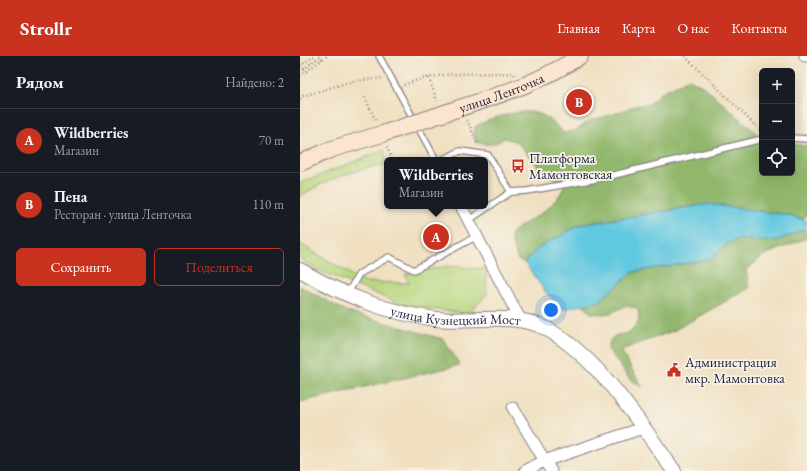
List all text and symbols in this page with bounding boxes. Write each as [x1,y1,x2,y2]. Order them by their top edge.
text: Strollr [20,16,72,41]
text: Главная [557,19,600,37]
text: Карта [622,19,655,37]
text: О нас [677,19,709,37]
text: Контакты [731,19,787,37]
map controls [759,68,795,176]
button: + [759,68,795,104]
street label: улица Ленточка [456,69,547,117]
text: Рядом [16,71,64,93]
text: Найдено: 2 [225,74,284,91]
pin: B [566,87,592,117]
button: − [759,104,795,140]
text: Wildberries [54,123,129,142]
text: A [24,132,34,149]
text: 70 m [259,132,284,149]
button: locate [759,140,795,176]
text: Магазин [54,142,99,159]
place label: Платформа Мамонтовская [529,149,612,183]
popup [384,157,488,209]
bus stop icon: Платформа Мамонтовская [510,158,526,174]
text: Wildberries [399,165,473,184]
text: Магазин [399,184,444,201]
text: Пена [54,187,87,206]
text: B [25,196,33,213]
text: 110 m [253,196,284,213]
text: Ресторан · улица Ленточка [54,206,192,223]
pin: A [423,222,449,252]
button: Сохранить [16,248,146,286]
button: Поделиться [154,248,284,286]
your location [541,300,561,320]
street label: улица Кузнецкий Мост [389,301,522,329]
place label: Администрация мкр. Мамонтовка [684,353,785,387]
public building icon: Администрация мкр. Мамонтовка [666,362,682,378]

